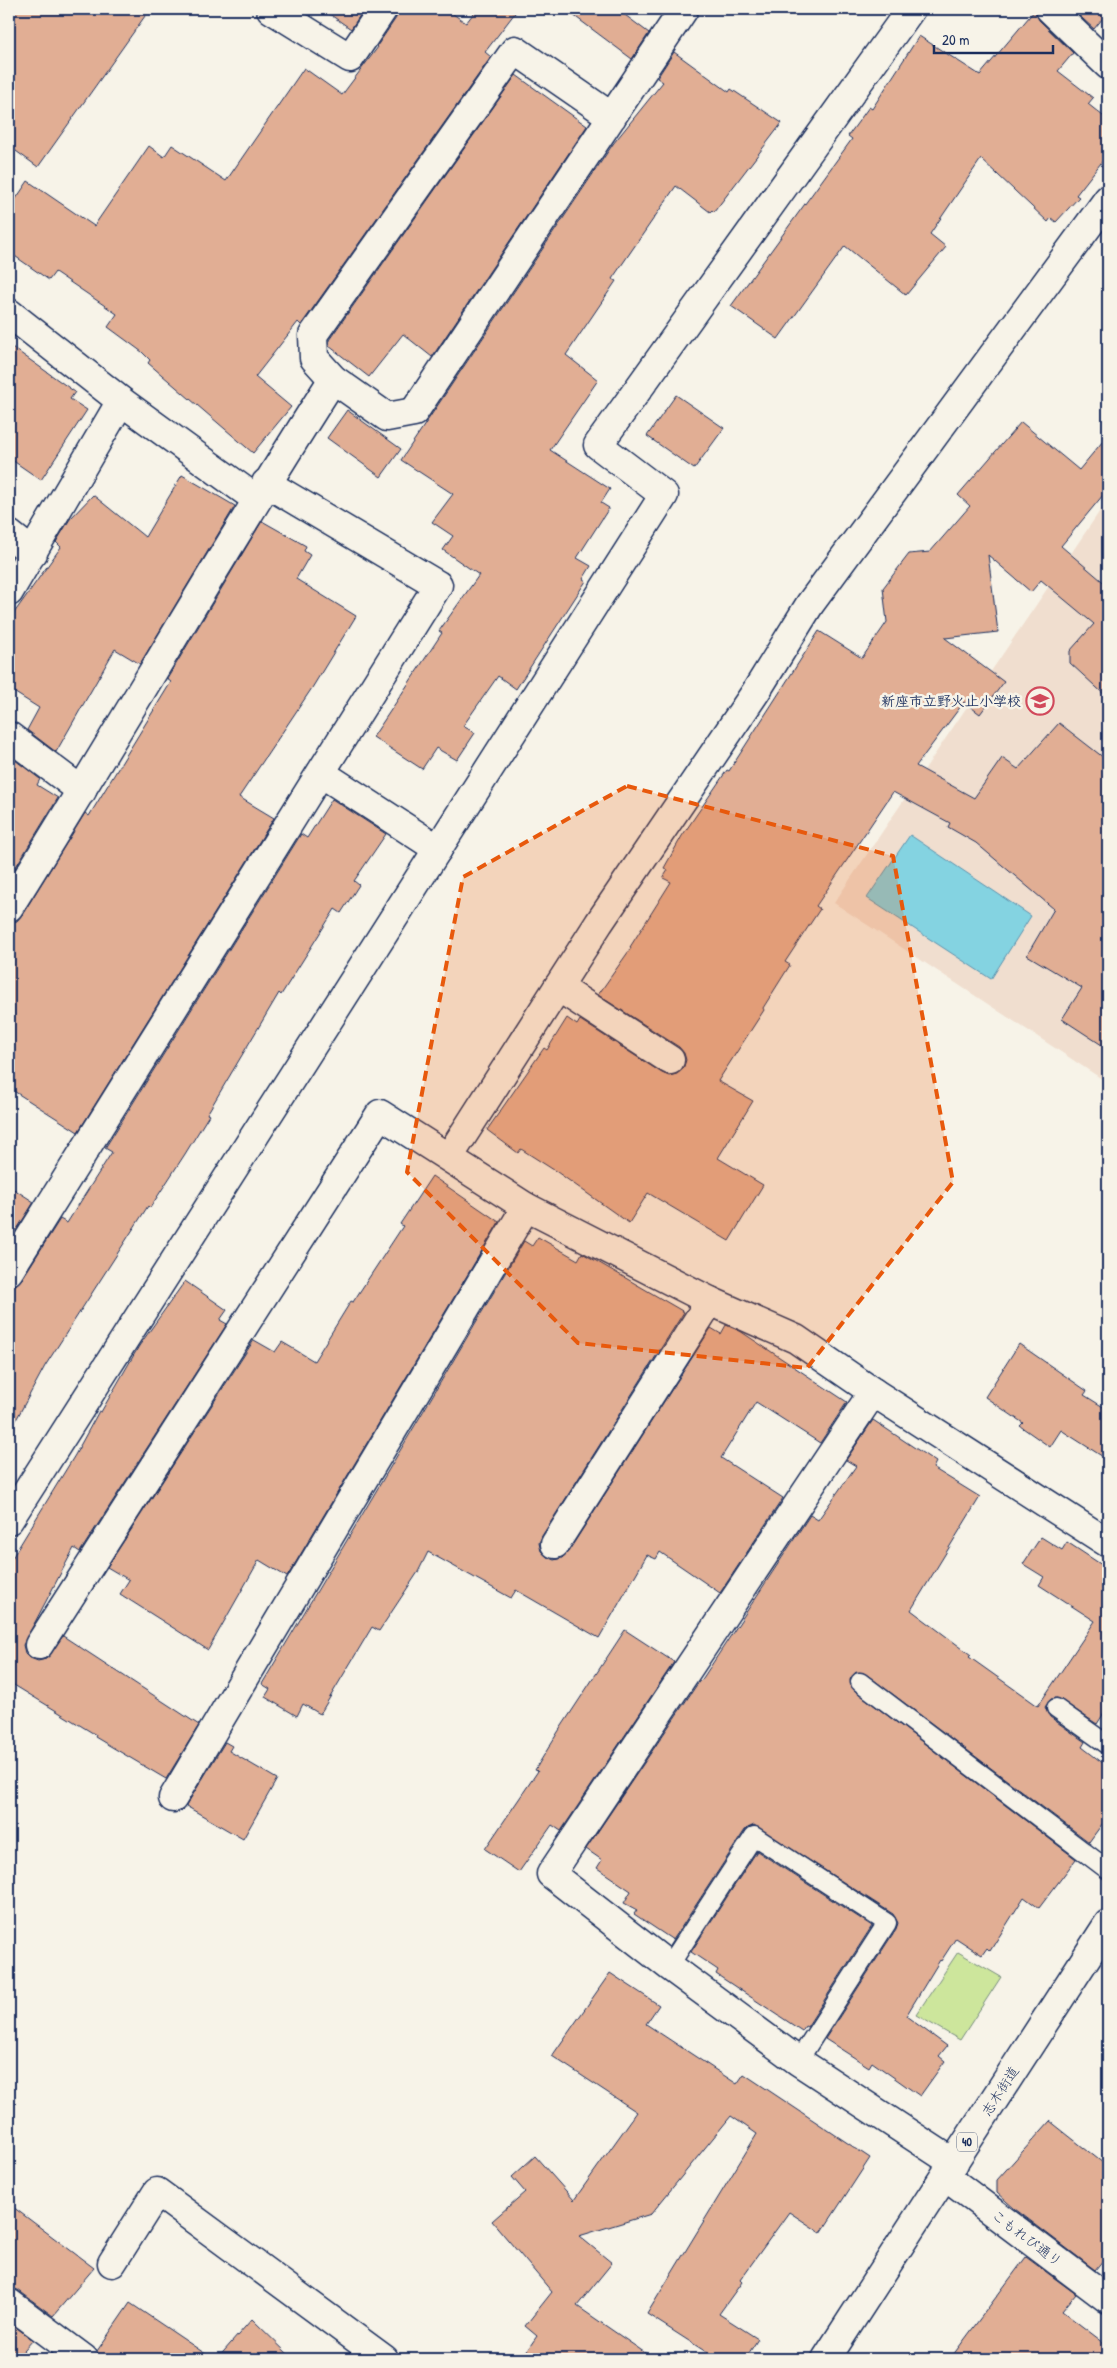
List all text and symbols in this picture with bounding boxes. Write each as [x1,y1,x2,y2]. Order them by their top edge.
scale bar [934,22,1053,54]
text: 20 m [942,29,969,50]
school or university icon: 新座市立野火止小学校 [1025,686,1055,716]
place label: 新座市立野火止小学校 [881,691,1021,710]
street label: 志木街道 [976,2062,1023,2119]
road number: 40 [957,2132,977,2152]
street label: こもれび通り [988,2205,1067,2270]

